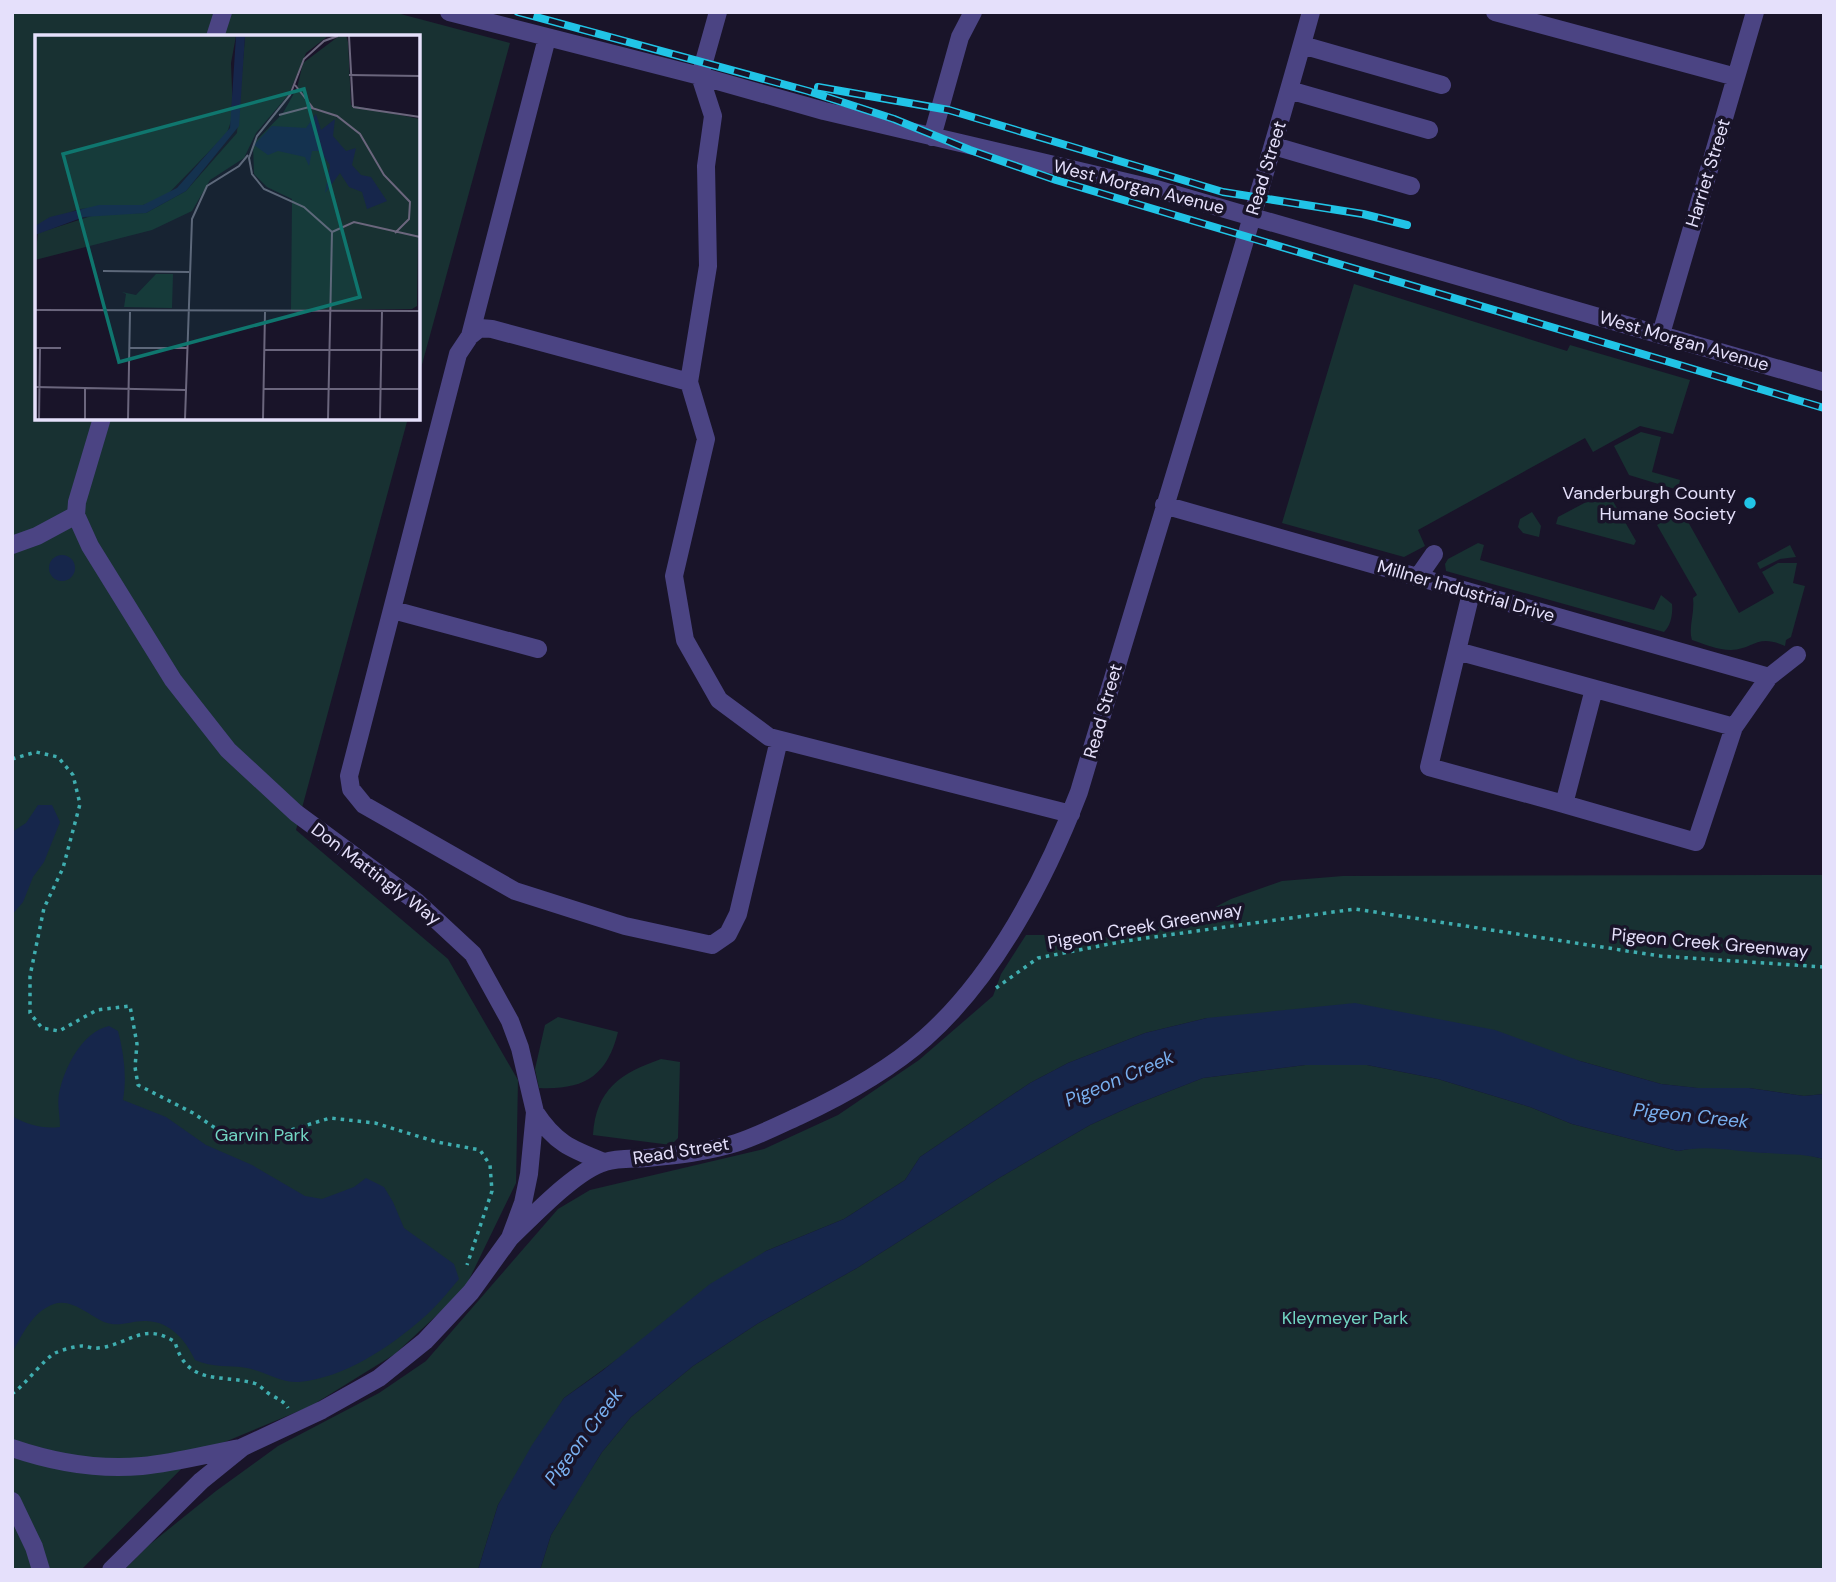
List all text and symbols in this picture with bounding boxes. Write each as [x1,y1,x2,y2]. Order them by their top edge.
inset map [35,35,420,420]
street label: Harriet Street [1680,116,1736,230]
street label: Read Street [1240,118,1292,218]
street label: West Morgan Avenue [1051,154,1227,220]
street label: West Morgan Avenue [1596,305,1772,377]
place label: Vanderburgh County Humane Society [1562,481,1736,526]
marker: Vanderburgh County Humane Society [1742,495,1758,511]
street label: Millner Industrial Drive [1374,554,1558,628]
street label: Read Street [1078,661,1128,761]
street label: Don Mattingly Way [306,817,446,931]
street label: Pigeon Creek Greenway [1046,897,1244,955]
street label: Pigeon Creek Greenway [1610,922,1810,964]
water label: Pigeon Creek [1061,1044,1178,1113]
water label: Pigeon Creek [1632,1097,1750,1134]
park label: Garvin Park [215,1123,309,1147]
street label: Read Street [631,1132,731,1170]
park label: Kleymeyer Park [1282,1306,1408,1330]
water label: Pigeon Creek [538,1382,628,1490]

